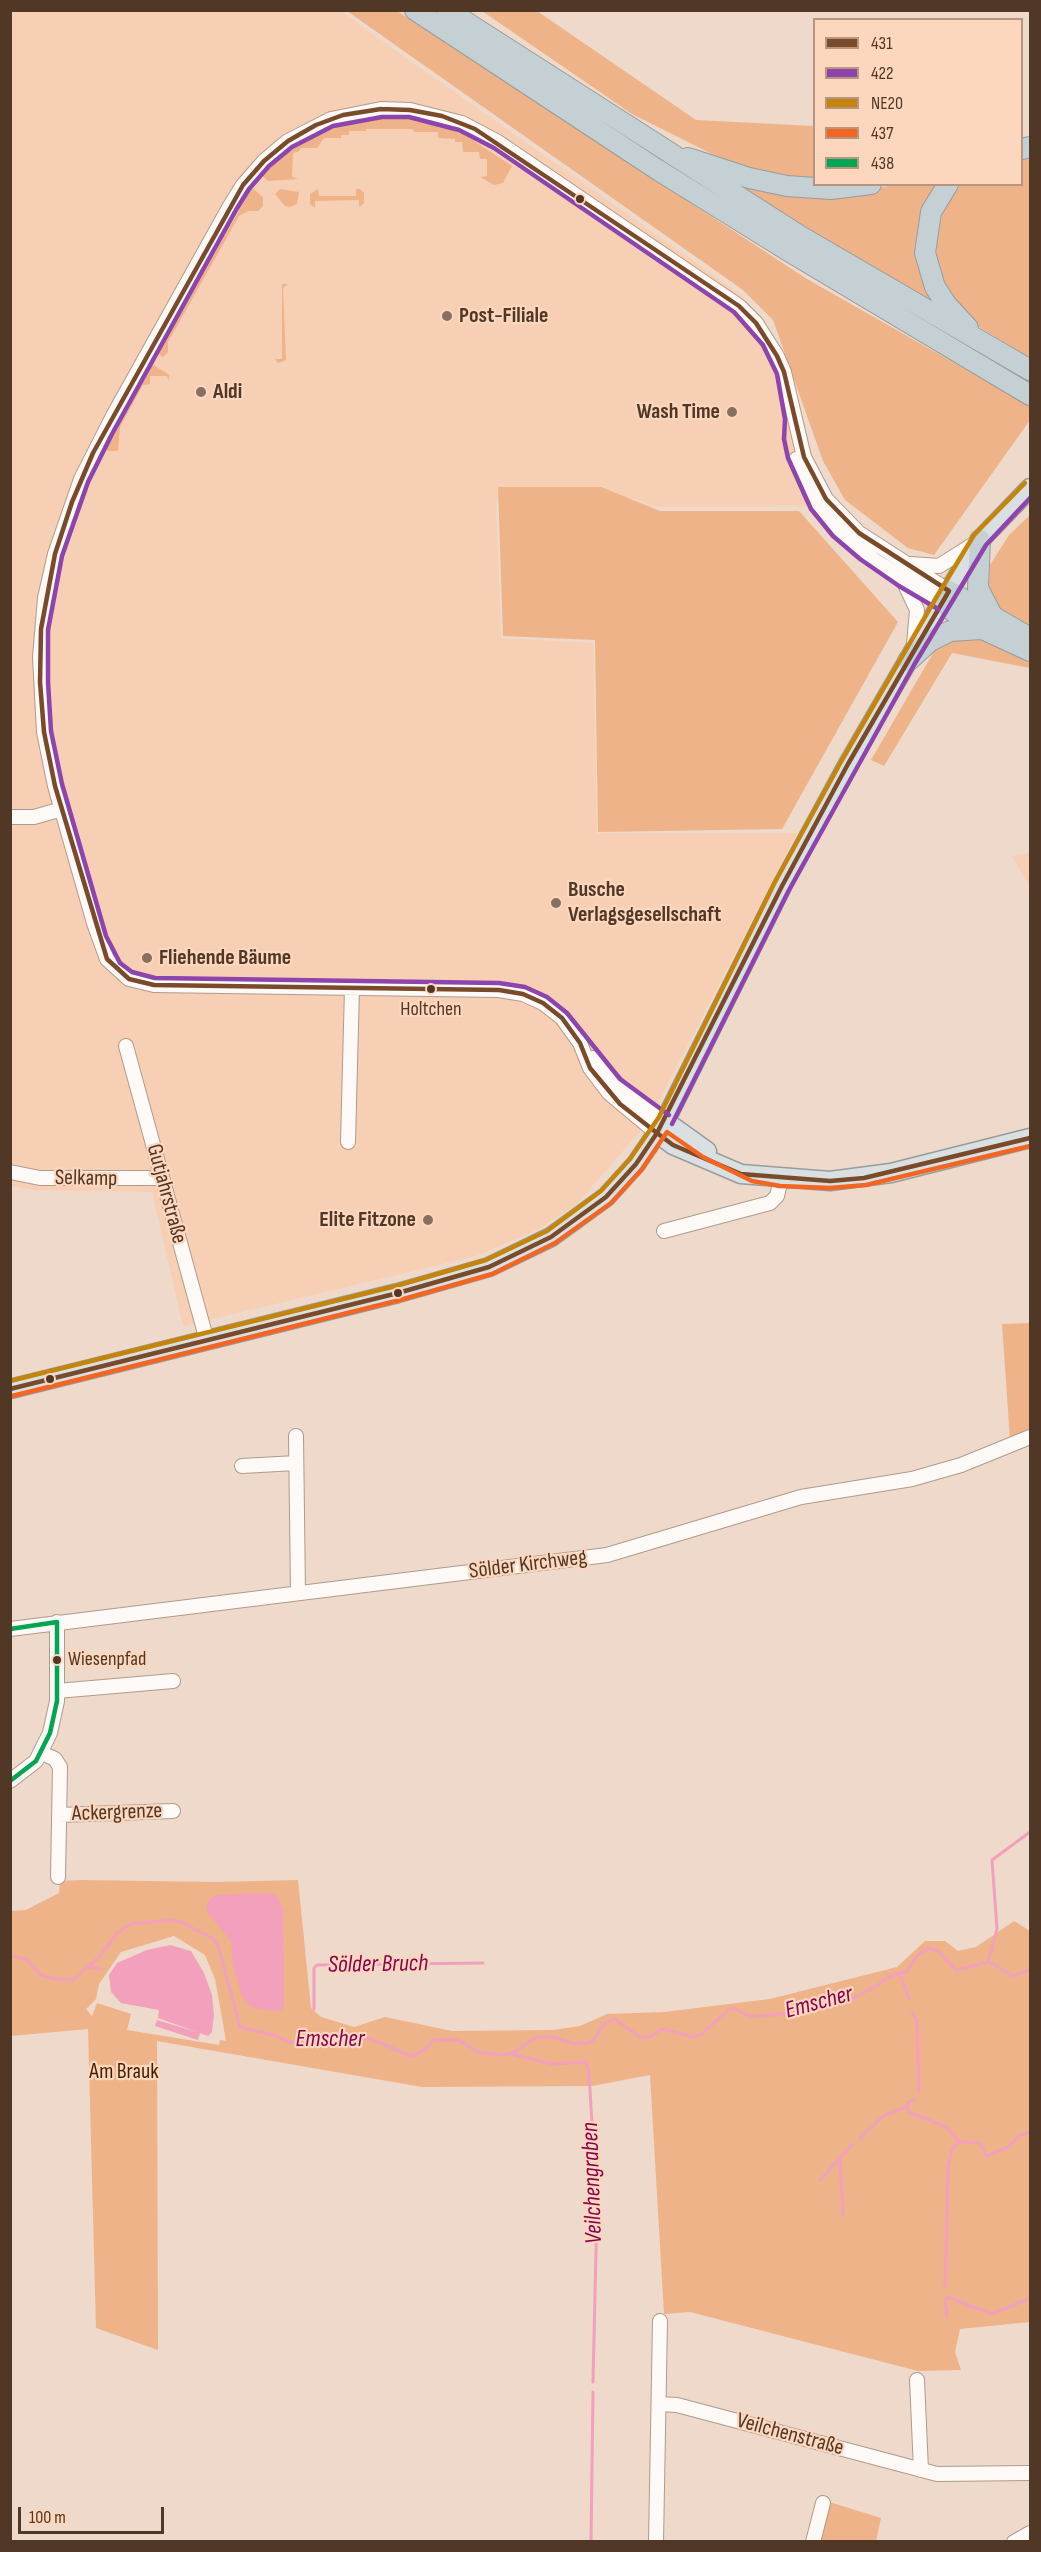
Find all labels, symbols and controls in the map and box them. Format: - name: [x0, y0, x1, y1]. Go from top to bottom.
- legend: [813, 18, 1023, 186]
- text: 431: [871, 33, 892, 54]
- text: 422: [871, 63, 893, 84]
- text: NE20: [871, 93, 903, 114]
- text: 437: [871, 123, 893, 144]
- text: 438: [871, 153, 894, 174]
- unlabelled marker: [574, 193, 586, 205]
- place label: Post-Filiale: [459, 303, 548, 329]
- marker: Post-Filiale: [440, 309, 454, 323]
- place label: Aldi: [213, 379, 242, 405]
- marker: Aldi: [194, 385, 208, 399]
- place label: Wash Time: [637, 399, 720, 425]
- marker: Wash Time: [725, 405, 739, 419]
- place label: Busche Verlagsgesellschaft: [568, 877, 721, 928]
- marker: Busche Verlagsgesellschaft: [549, 896, 563, 910]
- place label: Fliehende Bäume: [159, 945, 291, 971]
- marker: Fliehende Bäume: [140, 951, 154, 965]
- marker: Holtchen: [425, 983, 437, 995]
- place label: Holtchen: [400, 998, 462, 1022]
- street label: Gutjahrstraße: [140, 1141, 192, 1247]
- street label: Selkamp: [55, 1165, 117, 1193]
- place label: Elite Fitzone: [319, 1207, 416, 1233]
- marker: Elite Fitzone: [421, 1213, 435, 1227]
- unlabelled marker: [392, 1287, 404, 1299]
- unlabelled marker: [44, 1373, 56, 1385]
- street label: Sölder Kirchweg: [468, 1545, 588, 1585]
- place label: Wiesenpfad: [68, 1648, 146, 1672]
- marker: Wiesenpfad: [51, 1654, 63, 1666]
- street label: Ackergrenze: [71, 1798, 163, 1828]
- water label: Sölder Bruch: [328, 1950, 428, 1980]
- water label: Emscher: [782, 1980, 856, 2026]
- water label: Emscher: [296, 2026, 364, 2054]
- park label: Am Brauk: [89, 2059, 159, 2085]
- water label: Veilchengraben: [576, 2122, 610, 2244]
- street label: Veilchenstraße: [734, 2408, 846, 2462]
- scale bar: [21, 2495, 166, 2533]
- text: 100 m: [29, 2507, 66, 2528]

